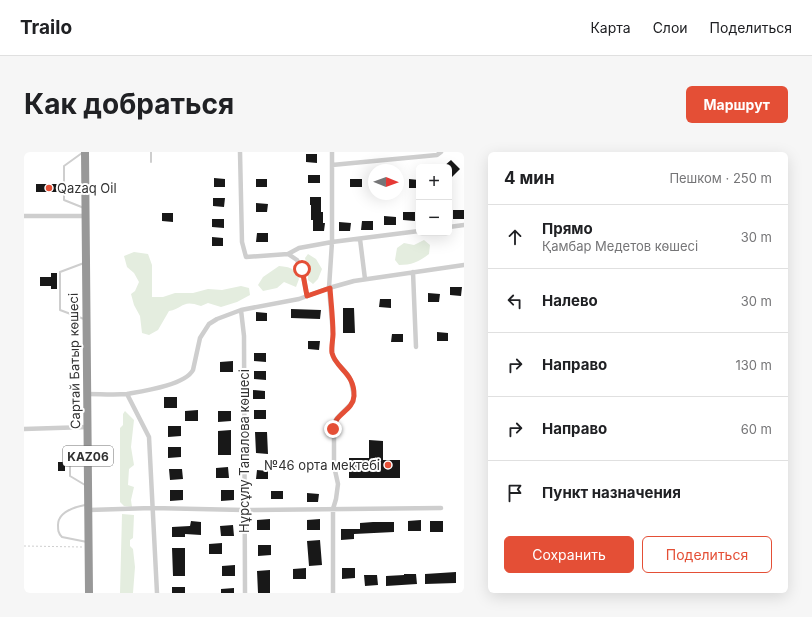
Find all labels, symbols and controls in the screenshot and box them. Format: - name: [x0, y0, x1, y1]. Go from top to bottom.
- text: Trailo: [20, 16, 72, 39]
- text: Карта: [590, 19, 631, 36]
- text: Слои: [653, 19, 688, 36]
- text: Поделиться: [710, 19, 792, 36]
- button: Маршрут: [686, 86, 788, 123]
- text: Как добраться: [24, 87, 234, 121]
- north arrow: [368, 164, 404, 200]
- map controls: [416, 164, 452, 236]
- button: +: [416, 164, 452, 200]
- text: 4 мин: [504, 168, 555, 188]
- text: Пешком · 250 m: [669, 170, 772, 186]
- place label: Qazaq Oil: [57, 180, 117, 196]
- marker: Qazaq Oil: [44, 183, 54, 193]
- button: −: [416, 200, 452, 236]
- text: Прямо: [542, 219, 593, 238]
- icon: ahead: [504, 226, 526, 248]
- text: 30 m: [741, 229, 772, 245]
- text: Қамбар Медетов көшесі: [542, 238, 698, 254]
- route start: [293, 260, 311, 278]
- icon: left: [504, 290, 526, 312]
- text: Налево: [542, 291, 598, 310]
- street label: Сартай Батыр көшесі: [65, 293, 83, 429]
- text: 30 m: [741, 293, 772, 309]
- icon: right: [504, 354, 526, 376]
- text: Направо: [542, 355, 607, 374]
- text: 130 m: [735, 357, 772, 373]
- street label: Нұрсұлу Тапалова көшесі: [236, 369, 252, 533]
- icon: right: [504, 418, 526, 440]
- text: Направо: [542, 419, 607, 438]
- route end: [324, 420, 342, 438]
- text: 60 m: [741, 421, 772, 437]
- road number: KАZ06: [63, 446, 113, 466]
- place label: №46 орта мектебі: [264, 457, 380, 473]
- marker: №46 орта мектебі: [383, 460, 393, 470]
- icon: arrive: [504, 482, 526, 504]
- text: Пункт назначения: [542, 483, 681, 502]
- button: Сохранить: [504, 536, 634, 573]
- button: Поделиться: [642, 536, 772, 573]

